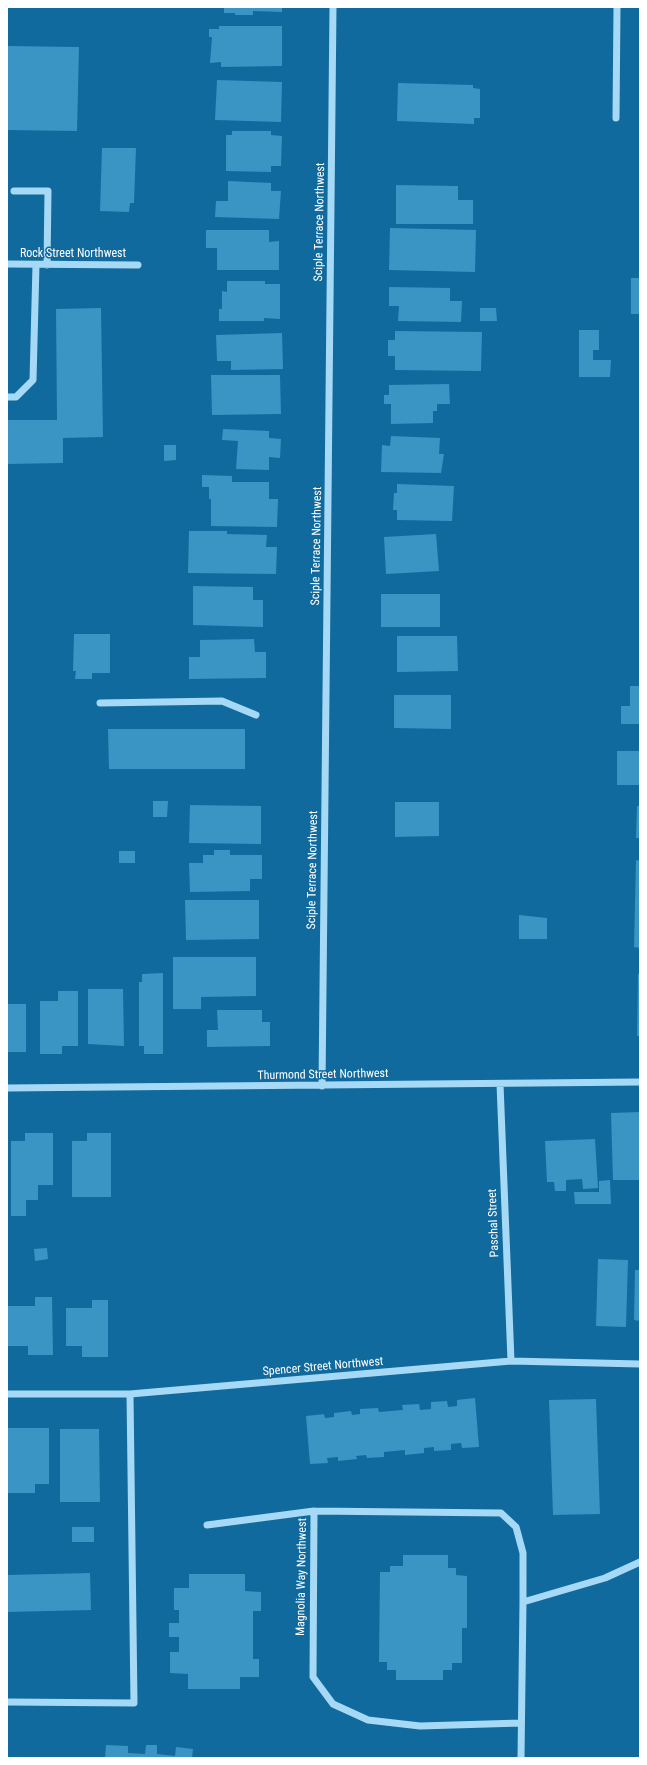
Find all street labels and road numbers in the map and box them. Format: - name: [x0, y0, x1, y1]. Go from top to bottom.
- street label: Sciple Terrace Northwest: [312, 162, 328, 282]
- street label: Rock Street Northwest: [20, 247, 126, 261]
- street label: Sciple Terrace Northwest: [309, 486, 325, 606]
- street label: Sciple Terrace Northwest: [305, 810, 321, 930]
- street label: Thurmond Street Northwest: [257, 1067, 389, 1083]
- street label: Paschal Street: [486, 1189, 502, 1257]
- street label: Spencer Street Northwest: [262, 1355, 384, 1379]
- street label: Magnolia Way Northwest: [294, 1518, 310, 1636]

